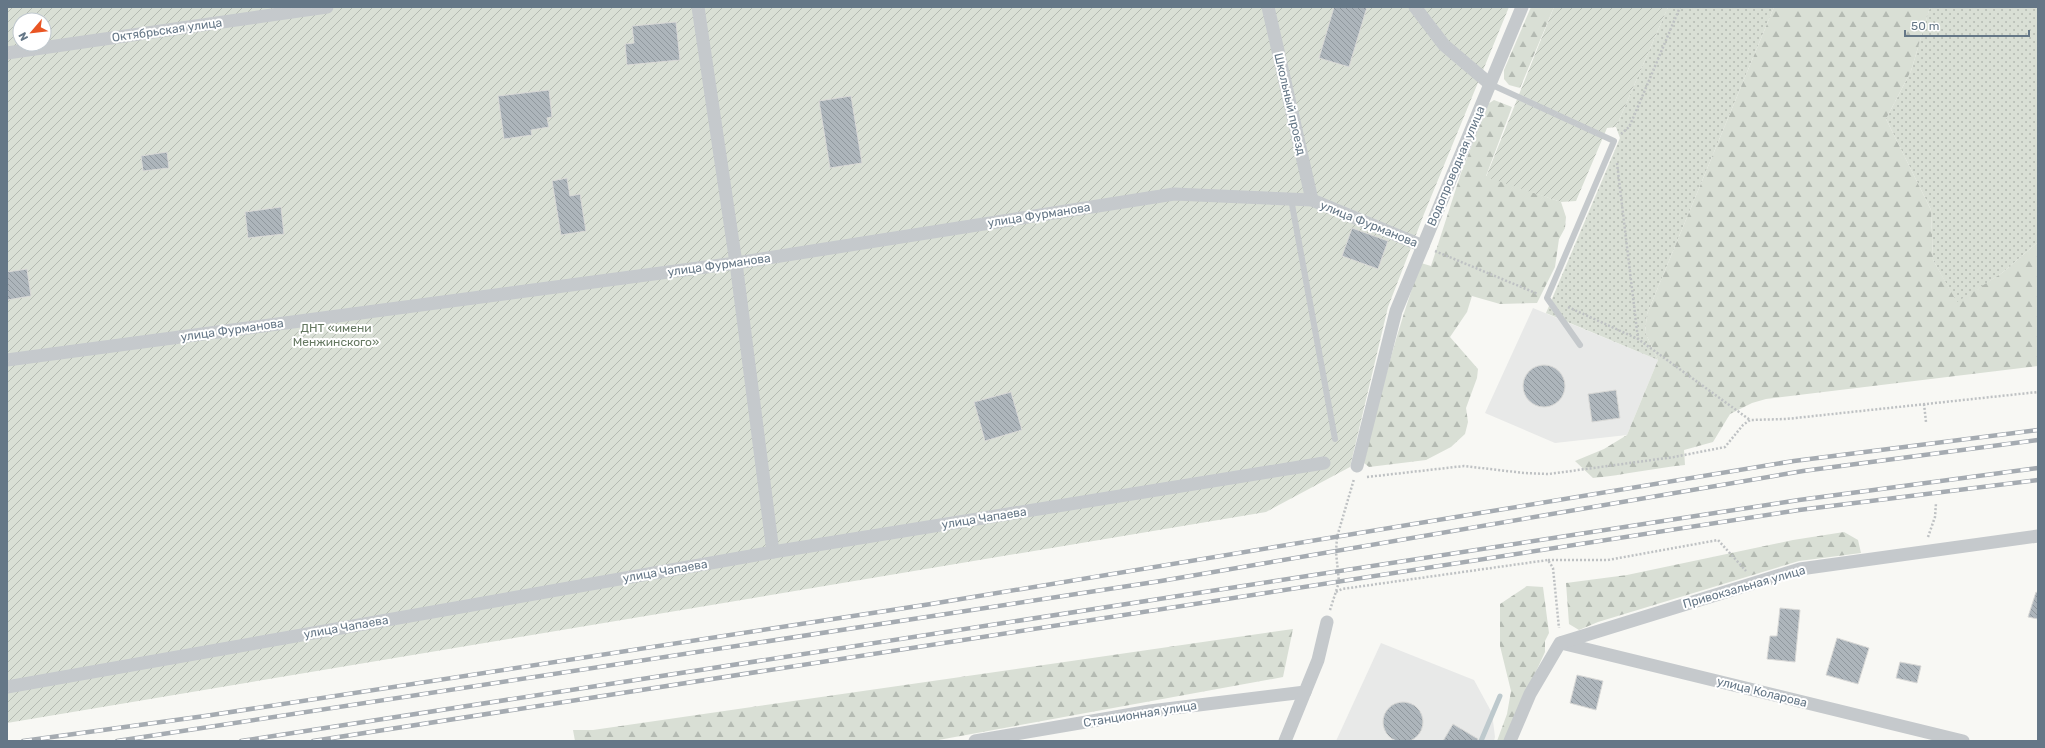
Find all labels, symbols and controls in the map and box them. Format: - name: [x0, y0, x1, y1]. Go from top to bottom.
- north arrow: [12, 12, 52, 52]
- scale bar: [1905, 12, 2029, 38]
- street label: Октябрьская улица: [111, 15, 223, 45]
- text: 50 m: [1911, 19, 1939, 33]
- text: N: [16, 30, 31, 43]
- street label: Школьный проезд: [1271, 51, 1309, 157]
- street label: Водопроводная улица: [1424, 104, 1488, 228]
- street label: улица Фурманова: [1318, 198, 1420, 250]
- street label: улица Фурманова: [987, 200, 1091, 230]
- street label: улица Фурманова: [667, 251, 771, 279]
- street label: улица Фурманова: [180, 316, 284, 344]
- park label: ДНТ «имени Менжинского»: [293, 321, 379, 349]
- street label: улица Чапаева: [941, 504, 1027, 532]
- street label: улица Чапаева: [622, 557, 708, 585]
- street label: Привокзальная улица: [1681, 563, 1807, 611]
- street label: улица Чапаева: [303, 613, 389, 641]
- street label: улица Коларова: [1715, 674, 1809, 710]
- street label: Станционная улица: [1082, 698, 1198, 730]

